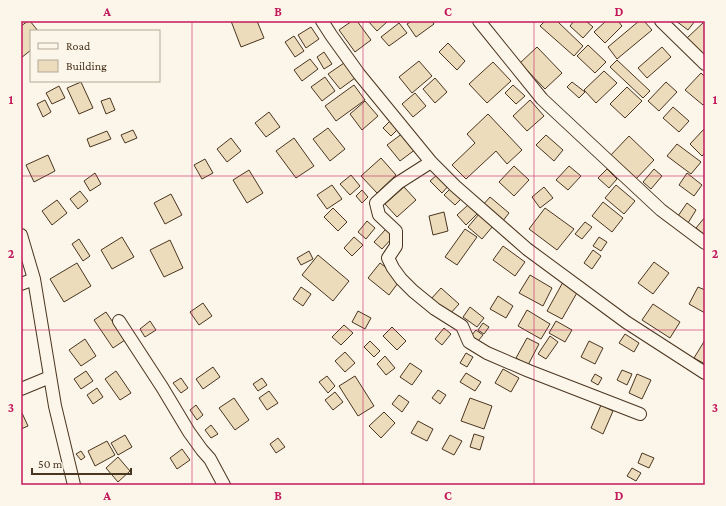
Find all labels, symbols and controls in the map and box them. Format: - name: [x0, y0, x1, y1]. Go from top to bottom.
- text: A: [102, 4, 111, 19]
- text: B: [274, 4, 282, 19]
- text: C: [444, 4, 452, 19]
- text: D: [615, 4, 624, 19]
- legend: [30, 30, 160, 82]
- text: Road: [66, 39, 91, 53]
- text: Building: [66, 59, 107, 73]
- text: 1: [9, 92, 14, 107]
- text: 1: [713, 92, 718, 107]
- text: 2: [8, 246, 15, 261]
- text: 2: [712, 246, 719, 261]
- text: 3: [8, 400, 14, 415]
- text: 3: [712, 400, 718, 415]
- scale bar: [32, 450, 131, 476]
- text: 50 m: [38, 457, 63, 471]
- text: A: [102, 488, 111, 503]
- text: B: [274, 488, 282, 503]
- text: C: [444, 488, 452, 503]
- text: D: [615, 488, 624, 503]

